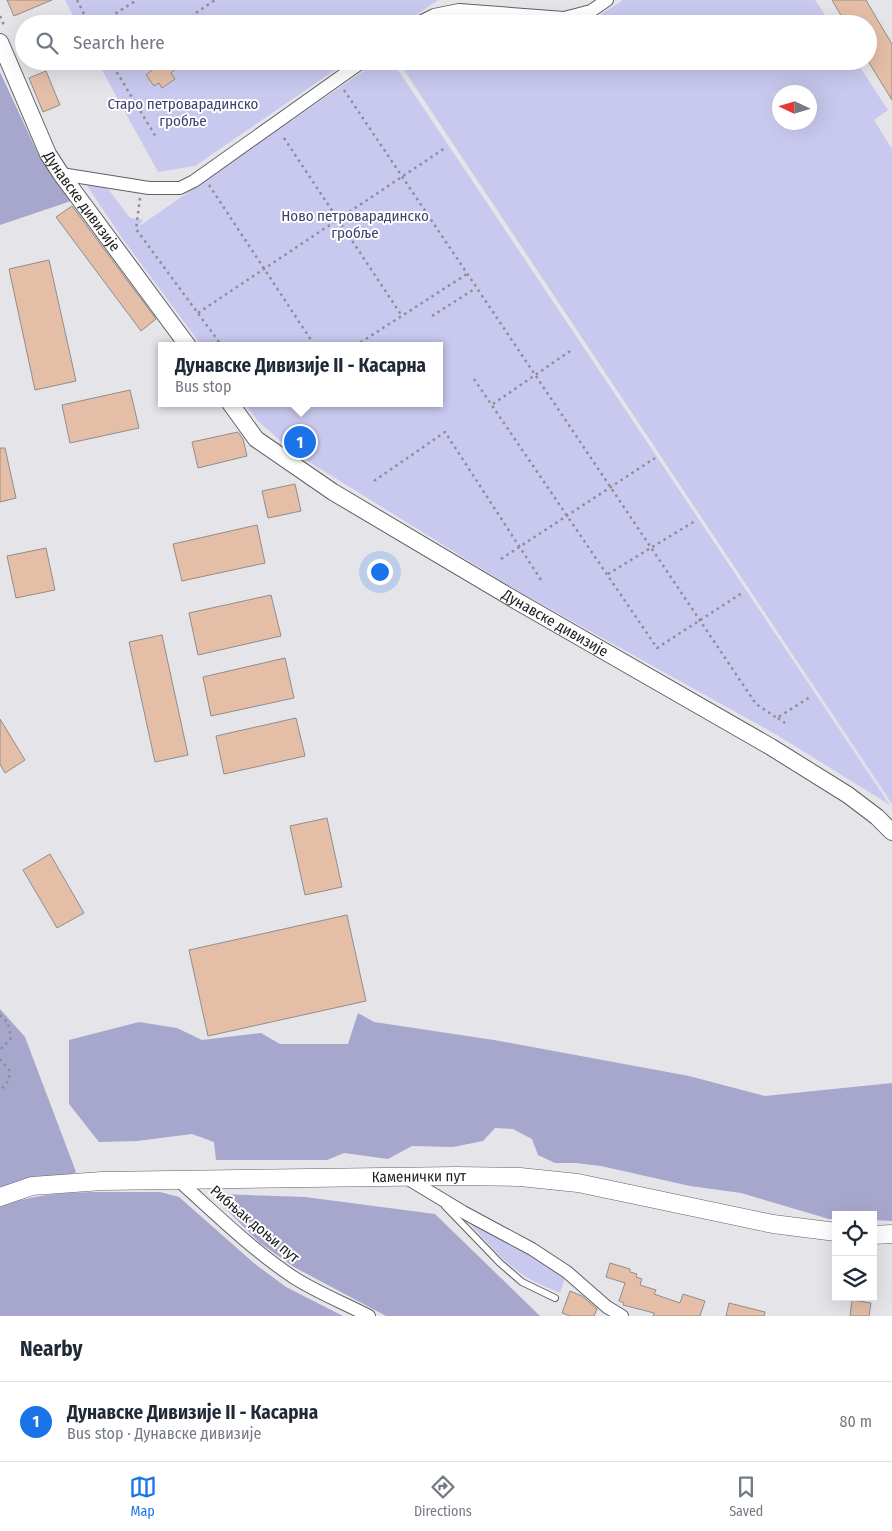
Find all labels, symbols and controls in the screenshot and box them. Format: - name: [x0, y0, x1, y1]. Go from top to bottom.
- search box: [15, 15, 877, 70]
- icon: search: [33, 29, 61, 57]
- text: Search here: [73, 31, 165, 54]
- north arrow: [772, 85, 817, 130]
- park label: Старо петроварадинско гробље: [108, 95, 259, 130]
- street label: Дунавске дивизије: [39, 147, 124, 255]
- park label: Ново петроварадинско гробље: [281, 207, 429, 242]
- popup: [158, 342, 443, 407]
- text: Дунавске Дивизије II - Касарна: [175, 354, 426, 377]
- text: Bus stop: [175, 377, 231, 396]
- pin: 1: [284, 423, 316, 461]
- your location: [367, 559, 393, 585]
- street label: Дунавске дивизије: [498, 585, 612, 661]
- street label: Каменички пут: [371, 1167, 467, 1186]
- street label: Рибњак доњи пут: [207, 1181, 304, 1267]
- map controls: [832, 1211, 877, 1301]
- button: locate: [832, 1211, 877, 1256]
- button: layers: [832, 1256, 877, 1301]
- text: Nearby: [20, 1336, 82, 1362]
- text: Дунавске Дивизије II - Касарна: [67, 1401, 318, 1424]
- text: 1: [33, 1412, 39, 1431]
- text: 80 m: [840, 1412, 872, 1431]
- text: Bus stop · Дунавске дивизије: [67, 1424, 262, 1443]
- tab: Map: [129, 1473, 157, 1520]
- tab: Directions: [414, 1473, 472, 1520]
- tab: Saved: [729, 1473, 763, 1520]

